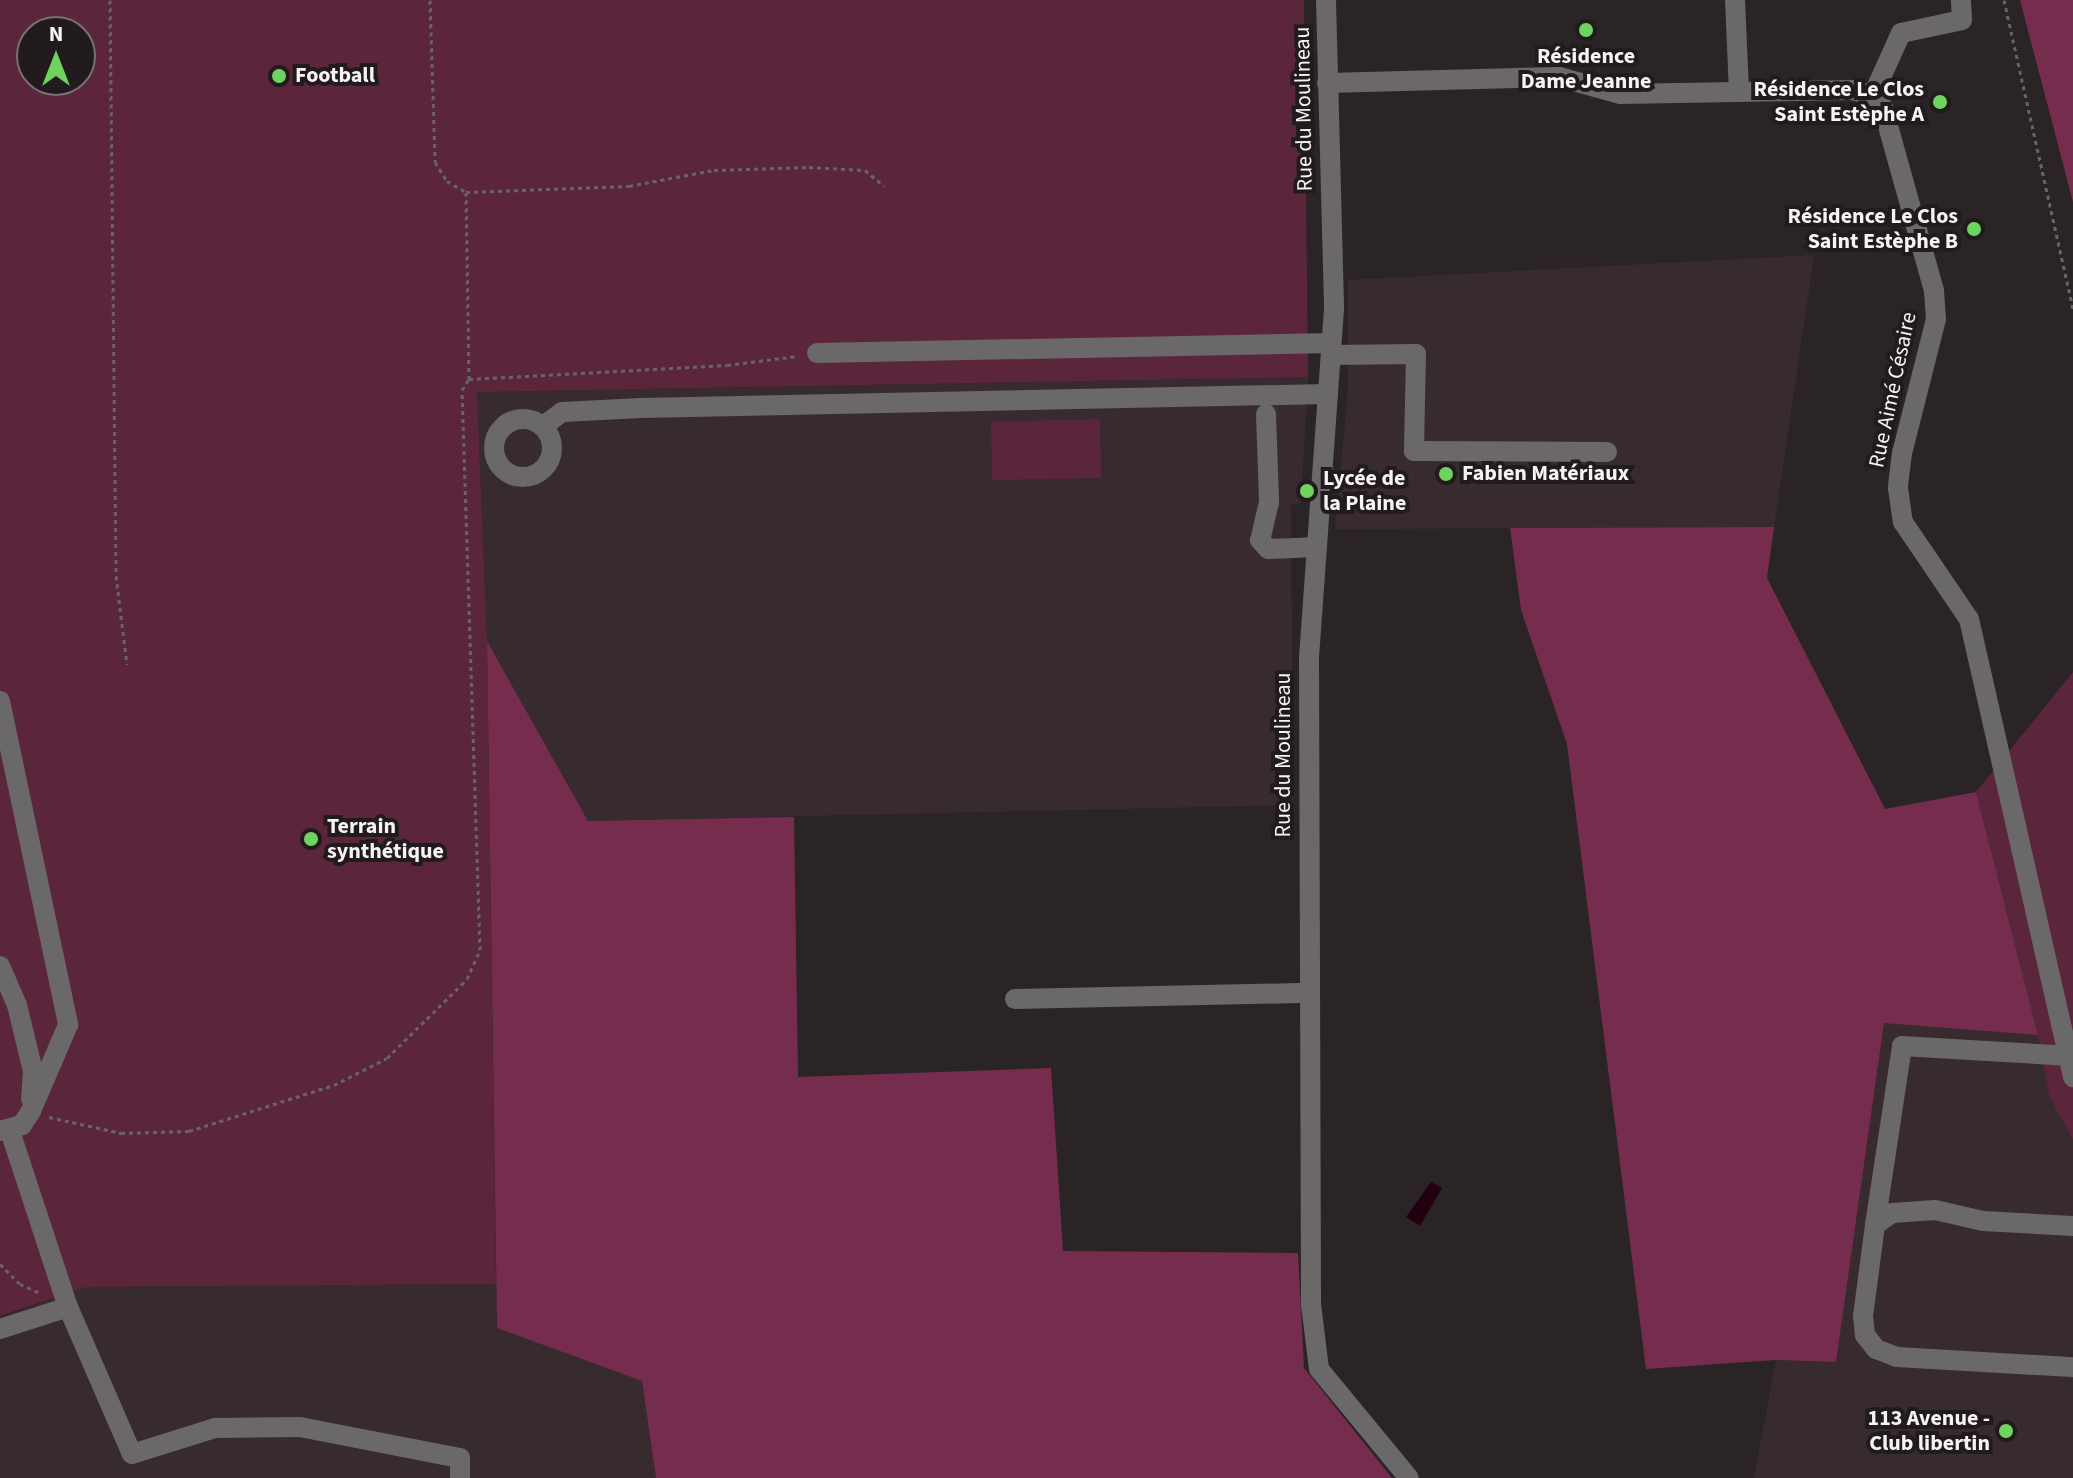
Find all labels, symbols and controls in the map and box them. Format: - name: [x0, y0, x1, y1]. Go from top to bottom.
- north arrow: [16, 16, 96, 96]
- text: N: [49, 18, 63, 50]
- marker: Résidence Dame Jeanne: [1577, 21, 1595, 39]
- street label: Rue du Moulineau: [1289, 26, 1319, 192]
- place label: Résidence Dame Jeanne: [1521, 43, 1651, 94]
- place label: Football: [295, 63, 375, 89]
- marker: Football: [270, 67, 288, 85]
- place label: Résidence Le Clos Saint Estèphe A: [1754, 76, 1924, 128]
- marker: Résidence Le Clos Saint Estèphe A: [1931, 93, 1949, 111]
- place label: Résidence Le Clos Saint Estèphe B: [1788, 203, 1958, 254]
- marker: Résidence Le Clos Saint Estèphe B: [1965, 220, 1983, 238]
- street label: Rue Aimé Césaire: [1864, 310, 1922, 470]
- place label: Fabien Matériaux: [1462, 461, 1629, 487]
- place label: Lycée de la Plaine: [1323, 465, 1406, 516]
- marker: Fabien Matériaux: [1437, 465, 1455, 483]
- marker: Lycée de la Plaine: [1298, 482, 1316, 500]
- street label: Rue du Moulineau: [1271, 673, 1297, 837]
- place label: Terrain synthétique: [327, 813, 444, 864]
- marker: Terrain synthétique: [302, 830, 320, 848]
- place label: 113 Avenue - Club libertin: [1868, 1405, 1990, 1456]
- marker: 113 Avenue - Club libertin: [1997, 1422, 2015, 1440]

